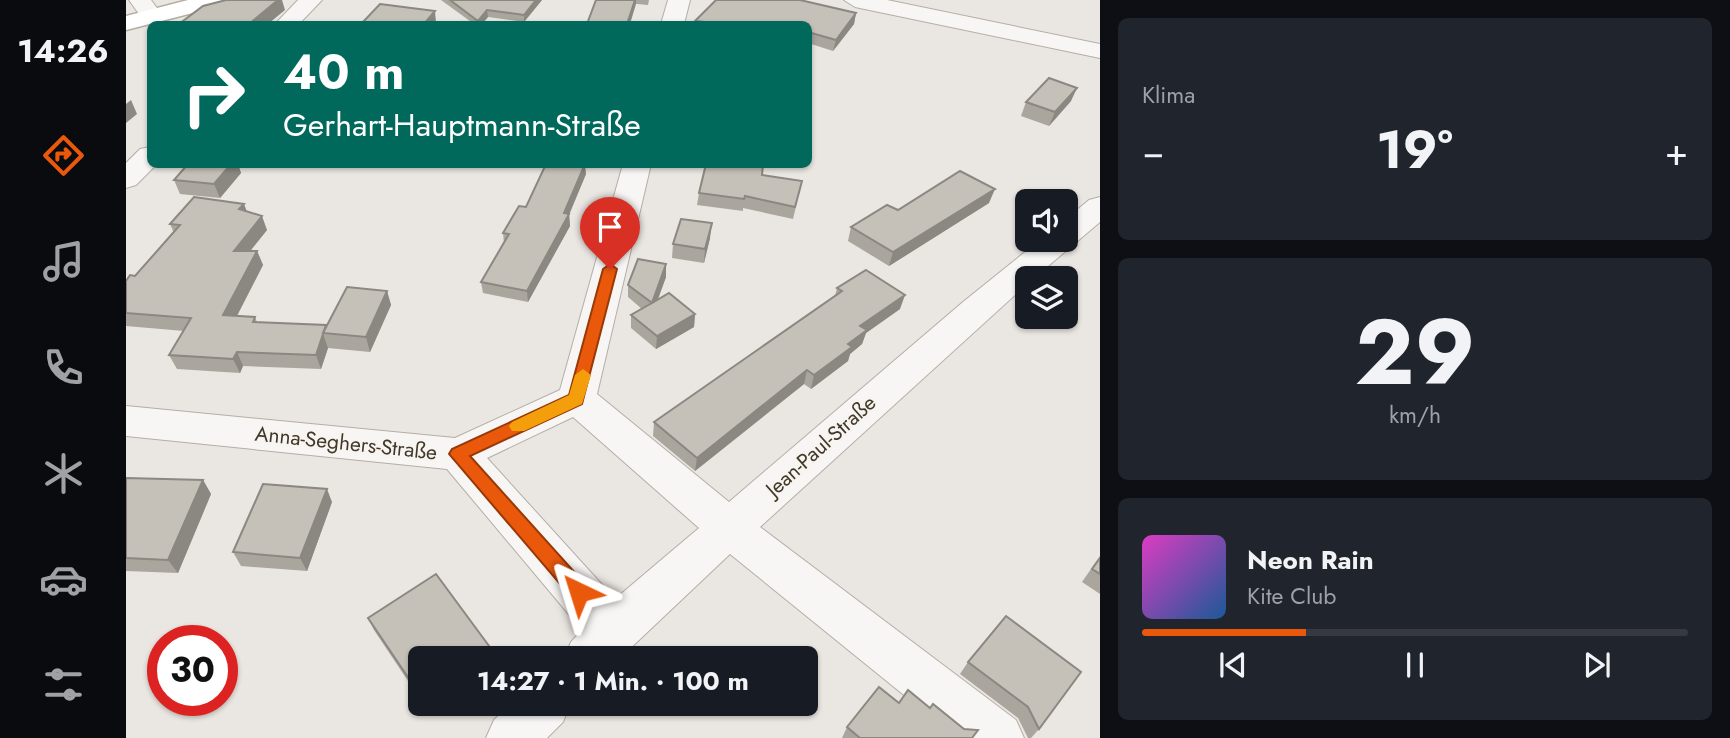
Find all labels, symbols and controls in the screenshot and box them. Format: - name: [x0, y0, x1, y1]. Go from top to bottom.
- text: 14:26: [17, 28, 109, 74]
- text: 40 m: [283, 37, 405, 107]
- icon: right: [168, 49, 259, 140]
- text: Klima: [1142, 78, 1195, 112]
- text: Gerhart-Hauptmann-Straße: [283, 102, 641, 148]
- text: 19°: [1376, 112, 1453, 188]
- text: −: [1142, 124, 1164, 179]
- text: +: [1665, 124, 1688, 179]
- icon: directions: [39, 131, 88, 180]
- map controls: [1015, 189, 1078, 329]
- button: sound: [1015, 189, 1078, 252]
- pin: [580, 197, 640, 269]
- icon: arrive: [591, 208, 629, 246]
- icon: music: [39, 237, 88, 286]
- button: layers: [1015, 266, 1078, 329]
- text: 29: [1355, 287, 1475, 418]
- icon: phone: [39, 343, 88, 392]
- street label: Jean-Paul-Straße: [757, 388, 883, 506]
- text: km/h: [1389, 398, 1441, 432]
- street label: Anna-Seghers-Straße: [253, 419, 439, 468]
- icon: climate: [39, 449, 88, 498]
- text: Neon Rain: [1247, 541, 1374, 579]
- icon: car: [39, 555, 88, 604]
- position arrow: [542, 555, 616, 629]
- text: Kite Club: [1247, 579, 1336, 613]
- speed limit sign: 30: [147, 625, 238, 716]
- icon: previous: [1214, 646, 1252, 684]
- icon: pause: [1396, 646, 1434, 684]
- icon: next: [1578, 646, 1616, 684]
- icon: filters: [39, 660, 88, 709]
- text: 14:27 · 1 Min. · 100 m: [477, 662, 749, 700]

